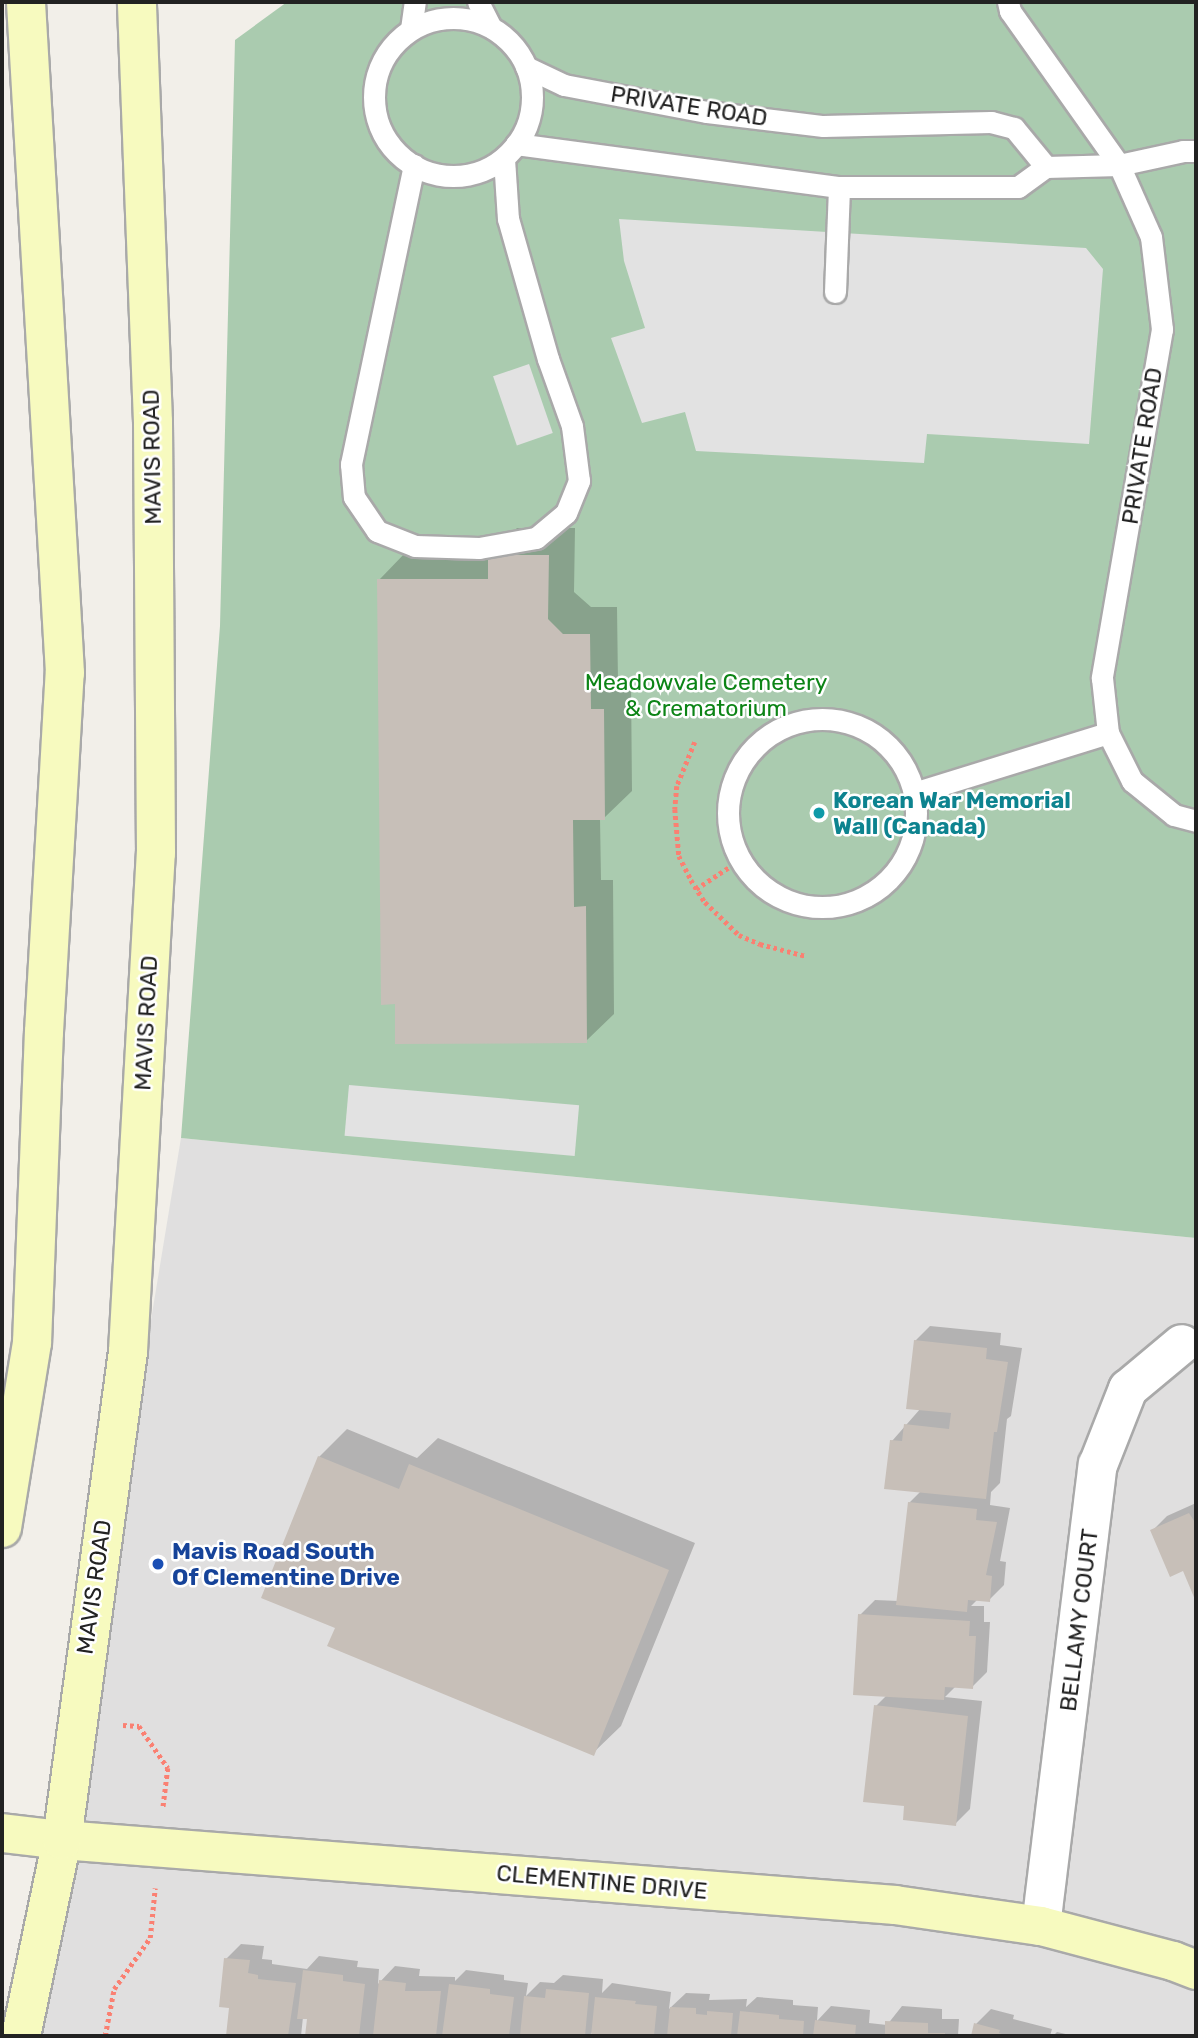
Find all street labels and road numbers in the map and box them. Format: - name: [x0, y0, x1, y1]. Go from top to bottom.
- street label: PRIVATE ROAD: [609, 80, 769, 132]
- street label: PRIVATE ROAD: [1116, 366, 1168, 526]
- street label: MAVIS ROAD: [137, 389, 167, 525]
- street label: MAVIS ROAD: [129, 955, 163, 1091]
- street label: MAVIS ROAD: [71, 1518, 117, 1656]
- street label: BELLAMY COURT: [1054, 1527, 1104, 1713]
- street label: CLEMENTINE DRIVE: [495, 1859, 709, 1905]

